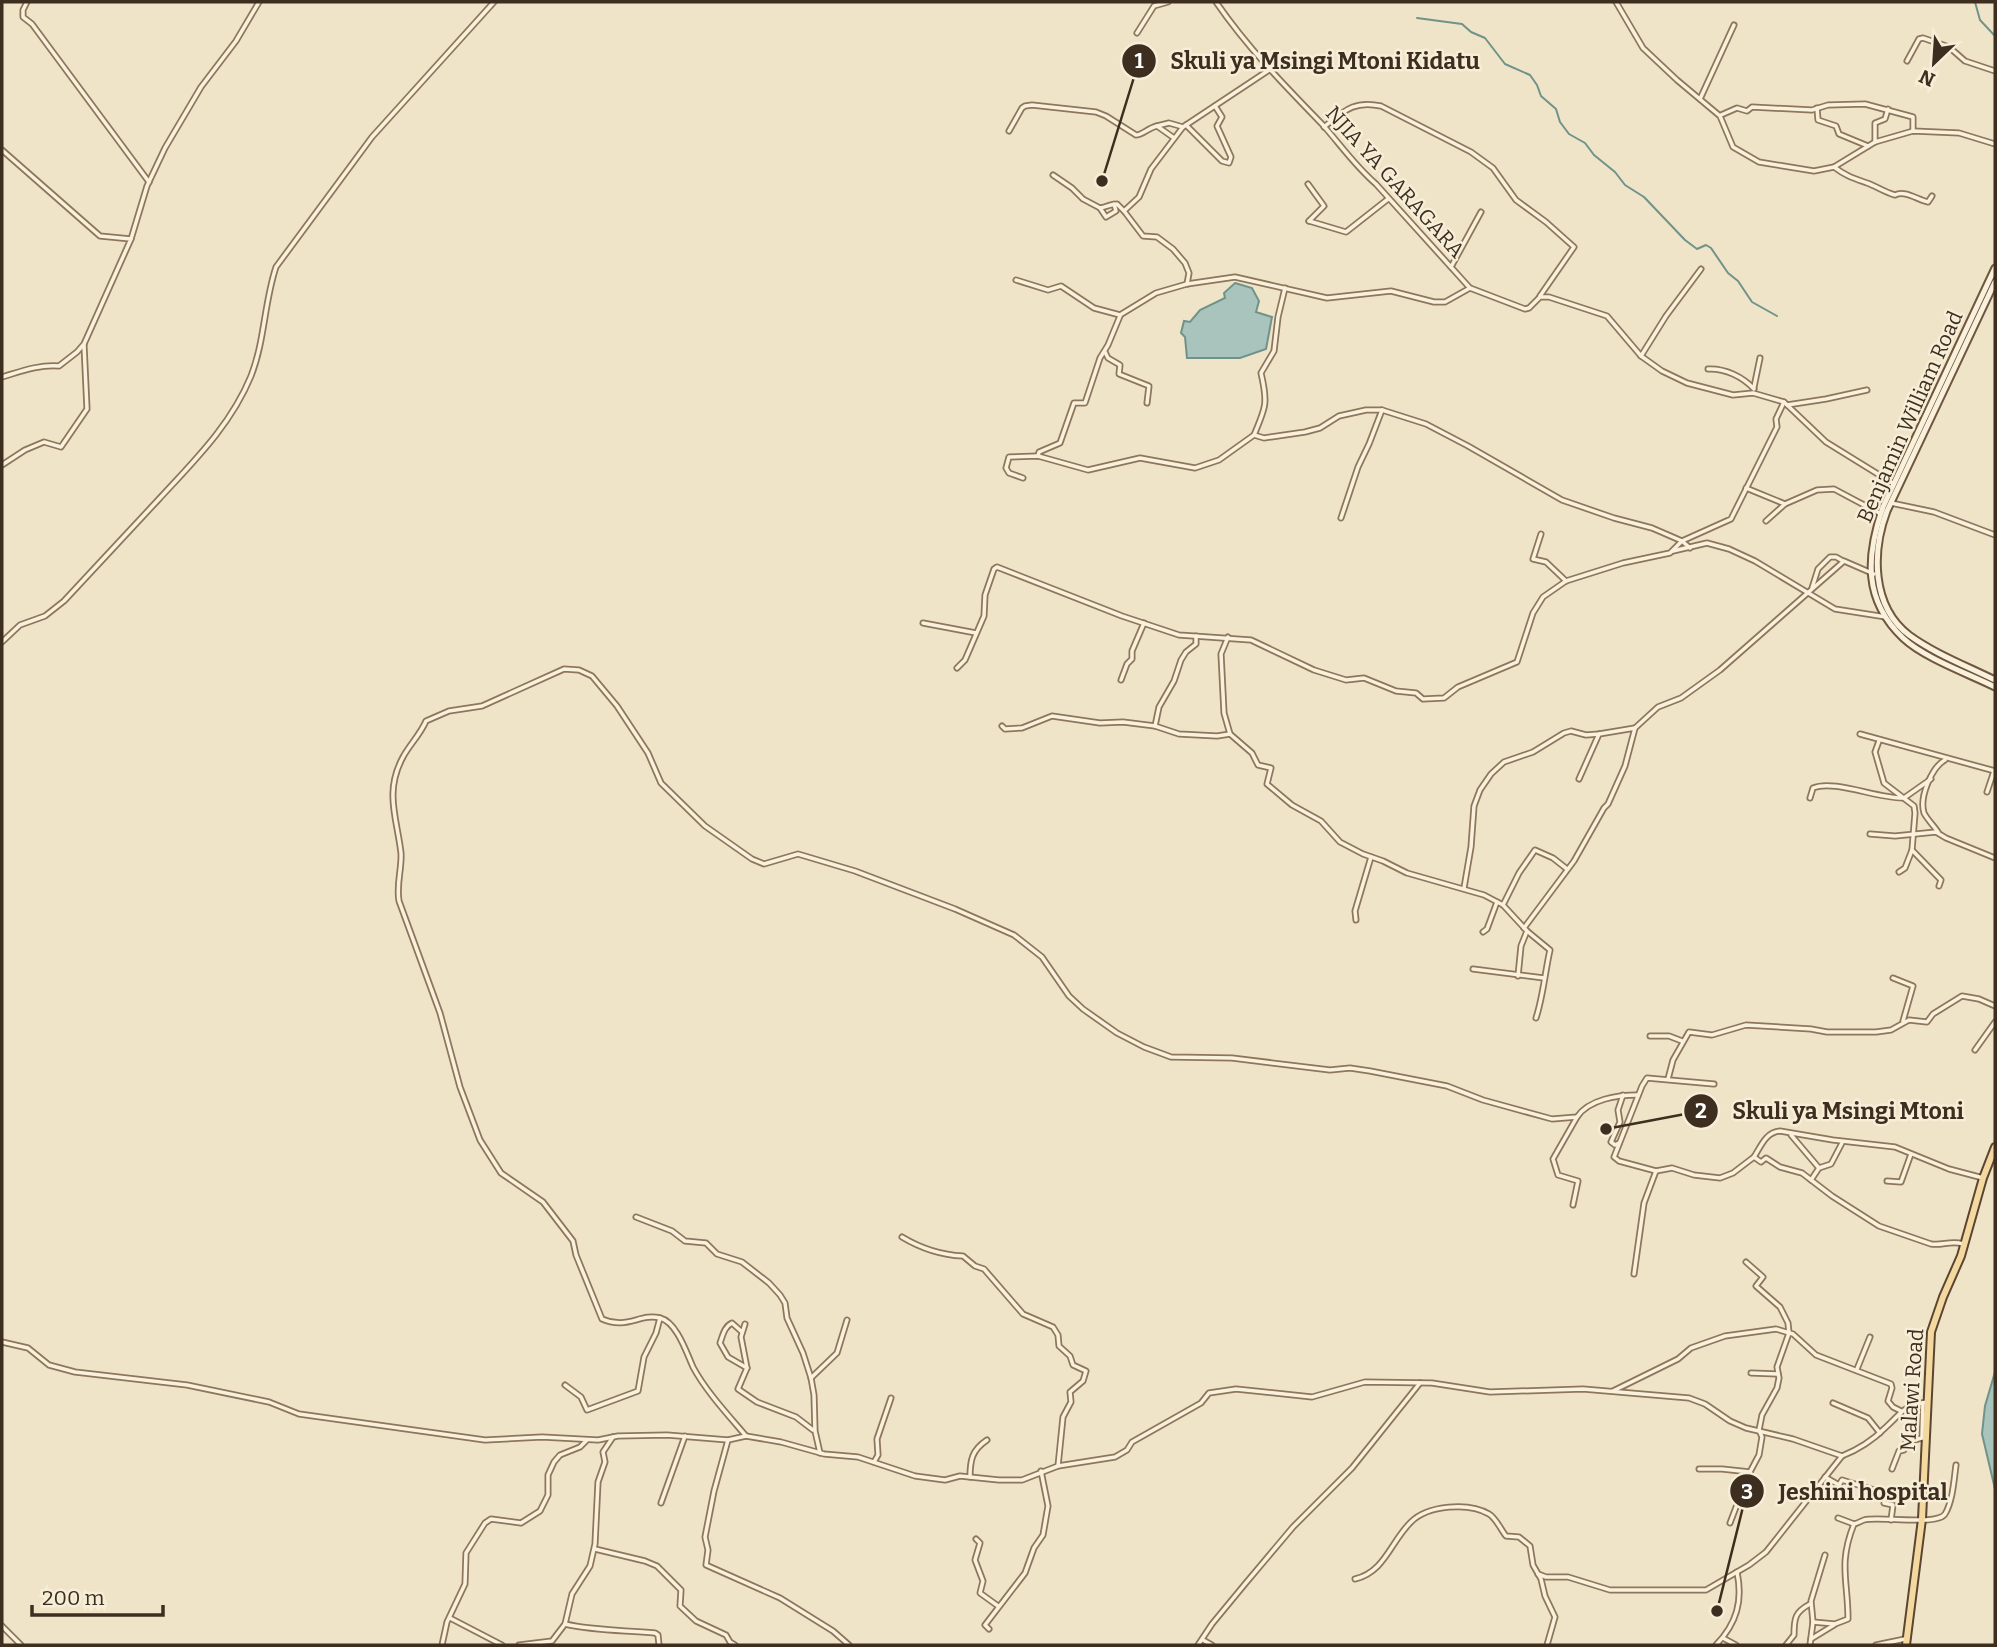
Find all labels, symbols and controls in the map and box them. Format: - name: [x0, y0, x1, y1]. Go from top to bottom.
- north arrow: [1899, 28, 1969, 98]
- callout: Skuli ya Msingi Mtoni Kidatu: [1121, 39, 1494, 83]
- text: Skuli ya Msingi Mtoni Kidatu: [1170, 47, 1480, 75]
- text: 1: [1134, 48, 1144, 74]
- text: N: [1915, 64, 1939, 91]
- street label: NJIA YA GARAGARA: [1320, 101, 1470, 263]
- street label: Benjamin William Road: [1852, 307, 1968, 527]
- callout: Skuli ya Msingi Mtoni: [1683, 1089, 1978, 1133]
- text: Skuli ya Msingi Mtoni: [1732, 1097, 1964, 1125]
- text: 2: [1695, 1098, 1707, 1124]
- street label: Malawi Road: [1895, 1328, 1929, 1452]
- callout: Jeshini hospital: [1729, 1469, 1961, 1513]
- text: Jeshini hospital: [1776, 1478, 1948, 1506]
- text: 3: [1741, 1479, 1753, 1505]
- scale bar: [32, 1574, 163, 1618]
- text: 200 m: [42, 1585, 105, 1611]

